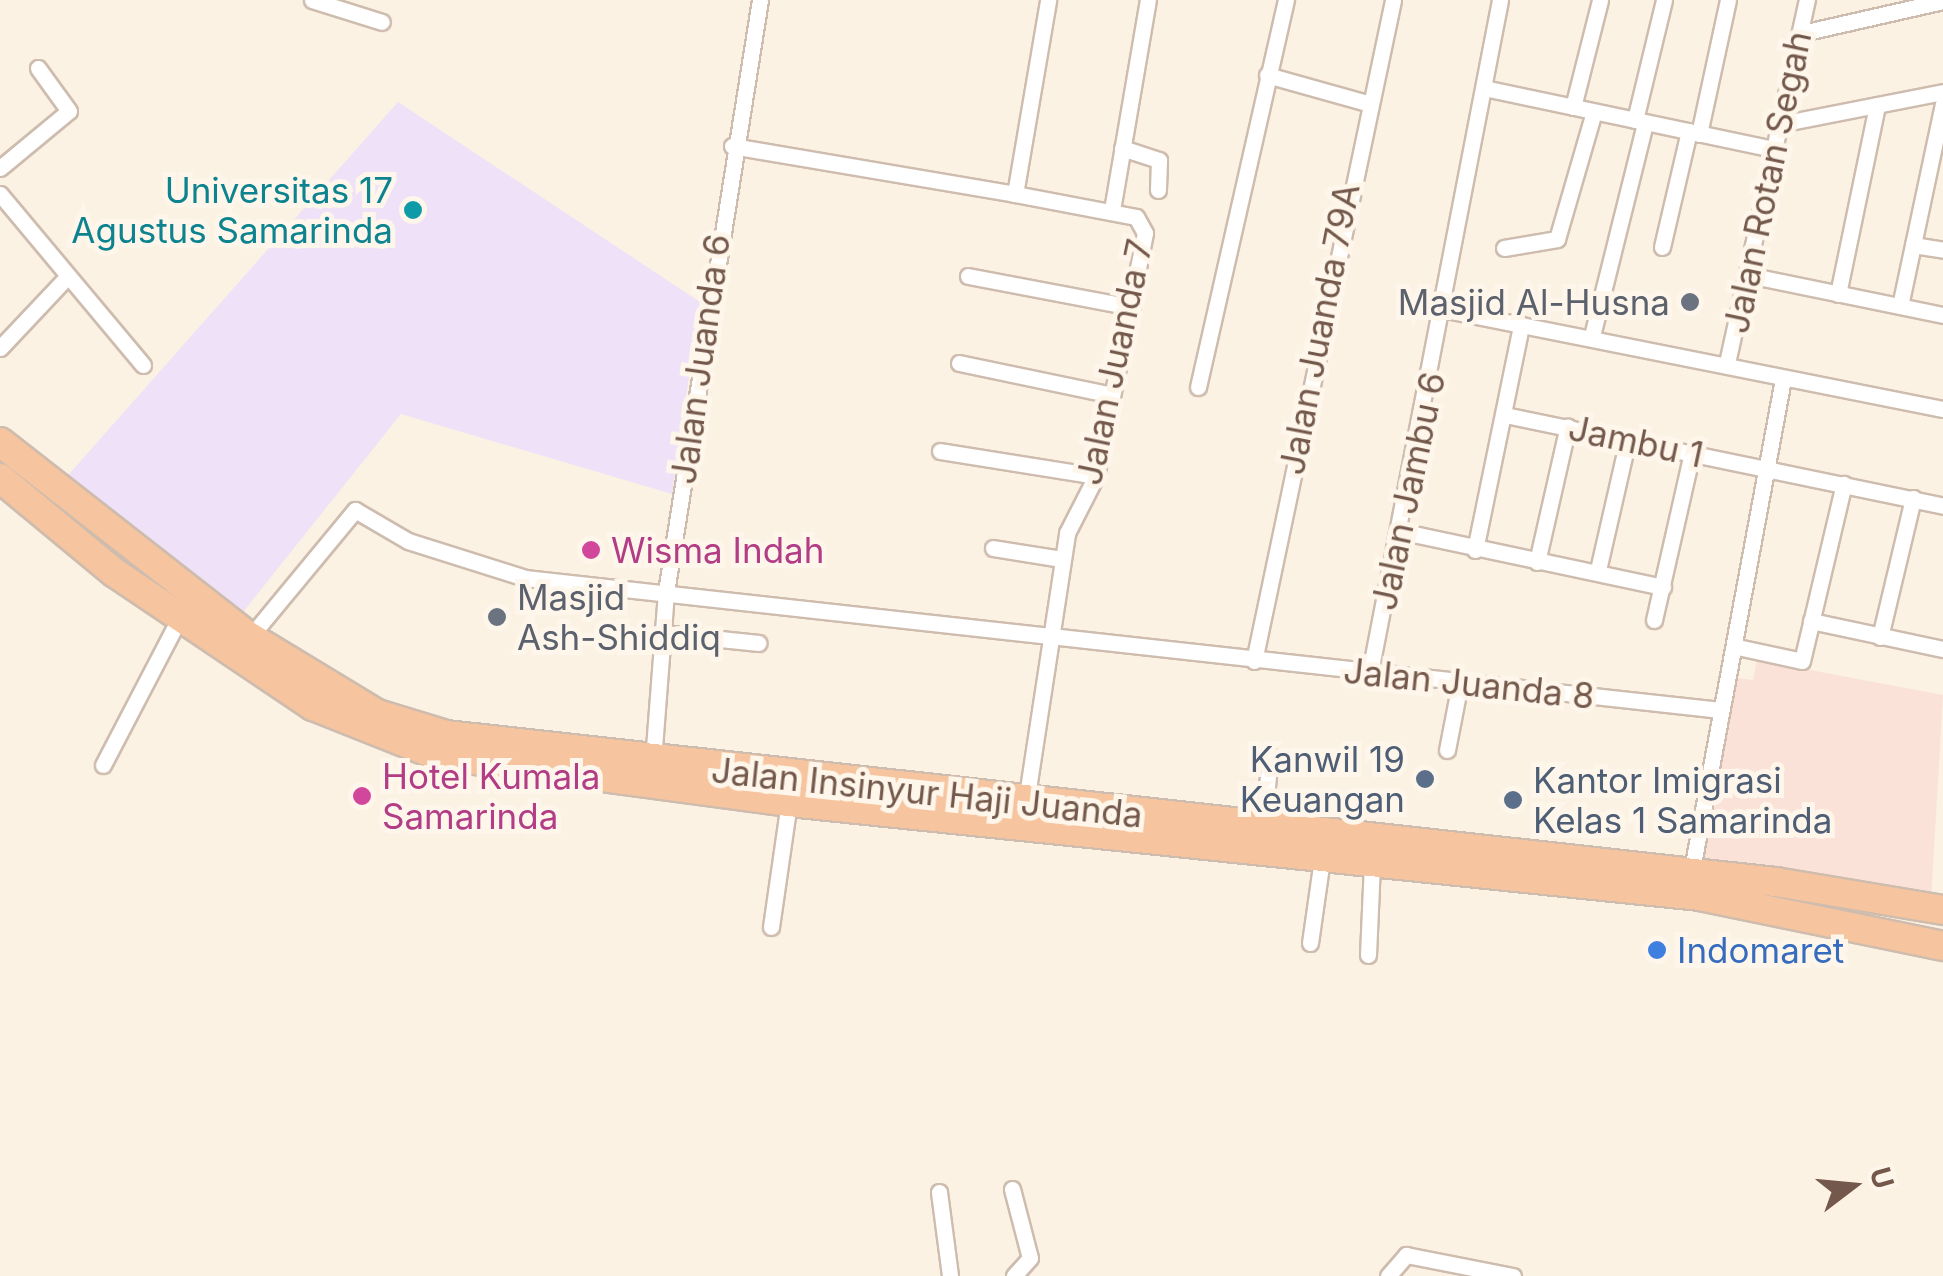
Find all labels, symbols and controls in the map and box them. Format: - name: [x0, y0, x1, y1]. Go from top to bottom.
- street label: Jalan Rotan Segah: [1714, 27, 1820, 337]
- place label: Universitas 17 Agustus Samarinda: [71, 169, 393, 251]
- street label: Jalan Juanda 79A: [1270, 180, 1368, 478]
- marker: Universitas 17 Agustus Samarinda: [402, 199, 424, 221]
- street label: Jalan Juanda 6: [662, 231, 738, 487]
- street label: Jalan Juanda 7: [1067, 235, 1161, 489]
- place label: Masjid Al-Husna: [1398, 281, 1670, 323]
- marker: Masjid Al-Husna: [1679, 291, 1701, 313]
- street label: Jalan Jambu 6: [1362, 368, 1454, 614]
- street label: Jambu 1: [1565, 406, 1707, 476]
- place label: Wisma Indah: [611, 529, 824, 571]
- marker: Wisma Indah: [580, 539, 602, 561]
- place label: Masjid Ash-Shiddiq: [517, 576, 721, 658]
- marker: Masjid Ash-Shiddiq: [486, 606, 508, 628]
- street label: Jalan Juanda 8: [1342, 649, 1596, 717]
- place label: Kanwil 19 Keuangan: [1240, 738, 1405, 820]
- street label: Jalan Insinyur Haji Juanda: [709, 748, 1145, 836]
- place label: Hotel Kumala Samarinda: [382, 755, 600, 837]
- place label: Kantor Imigrasi Kelas 1 Samarinda: [1533, 759, 1832, 841]
- marker: Kanwil 19 Keuangan: [1414, 768, 1436, 790]
- marker: Hotel Kumala Samarinda: [351, 785, 373, 807]
- marker: Kantor Imigrasi Kelas 1 Samarinda: [1502, 789, 1524, 811]
- place label: Indomaret: [1677, 929, 1844, 971]
- marker: Indomaret: [1646, 939, 1668, 961]
- north arrow: [1803, 1136, 1903, 1236]
- text: U: [1863, 1163, 1901, 1192]

